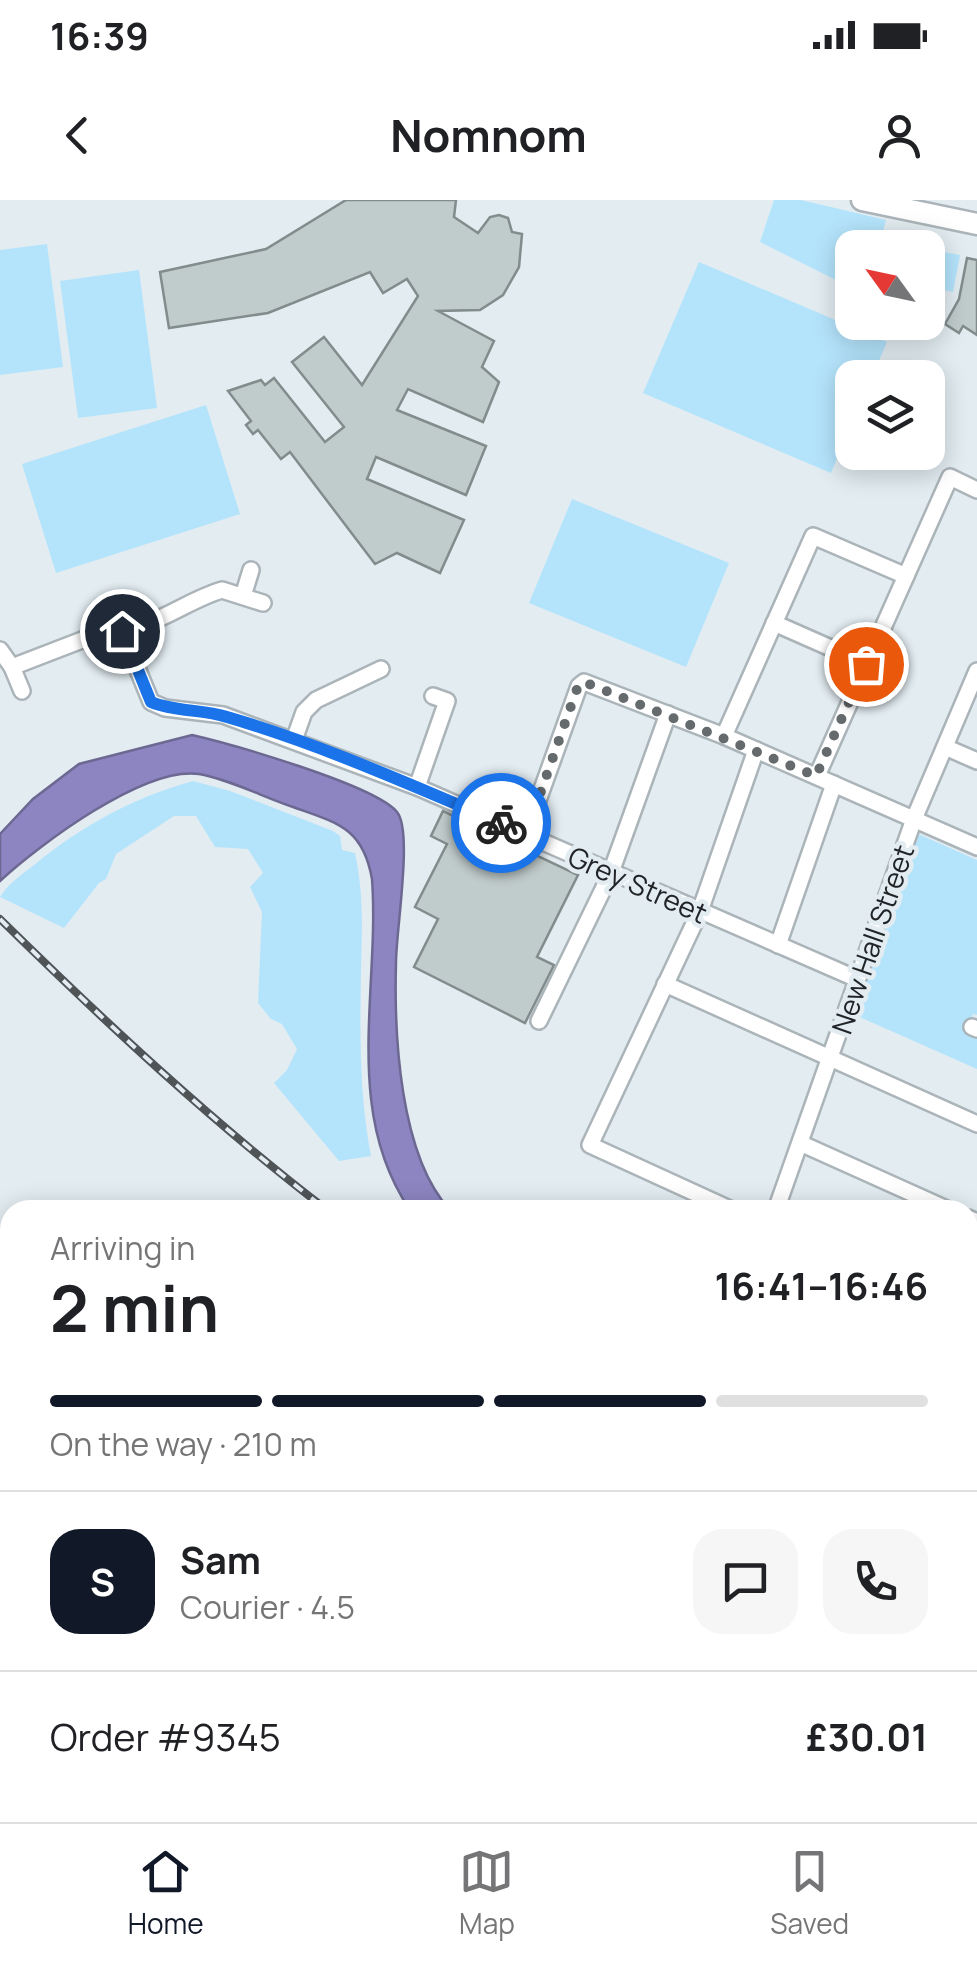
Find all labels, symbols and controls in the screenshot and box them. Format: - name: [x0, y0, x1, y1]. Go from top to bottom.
- text: 16:39: [50, 9, 149, 61]
- text: Nomnom: [390, 104, 587, 166]
- icon: back: [50, 108, 105, 163]
- icon: person: [872, 108, 927, 163]
- north arrow: [835, 230, 945, 340]
- map controls: [835, 230, 945, 470]
- button: layers: [835, 360, 945, 470]
- pin: [80, 589, 165, 674]
- icon: home: [95, 604, 150, 659]
- pin: [824, 622, 909, 707]
- icon: bag: [839, 637, 894, 692]
- courier: [451, 773, 551, 873]
- icon: bike: [474, 796, 529, 851]
- street label: Grey Street: [563, 836, 713, 932]
- street label: New Hall Street: [822, 839, 922, 1039]
- text: Arriving in: [50, 1226, 195, 1270]
- text: 16:41–16:46: [715, 1259, 928, 1311]
- text: 2 min: [50, 1263, 219, 1352]
- text: On the way · 210 m: [50, 1422, 317, 1466]
- button: chat: [693, 1529, 798, 1634]
- button: phone: [823, 1529, 928, 1634]
- text: Sam: [180, 1533, 261, 1585]
- text: S: [90, 1555, 115, 1607]
- text: Courier · 4.5: [180, 1585, 355, 1629]
- text: Order #9345: [50, 1710, 281, 1762]
- text: £30.01: [806, 1710, 928, 1762]
- tab: Home: [128, 1844, 204, 1942]
- tab: Map: [459, 1844, 515, 1942]
- tab: Saved: [770, 1844, 849, 1942]

